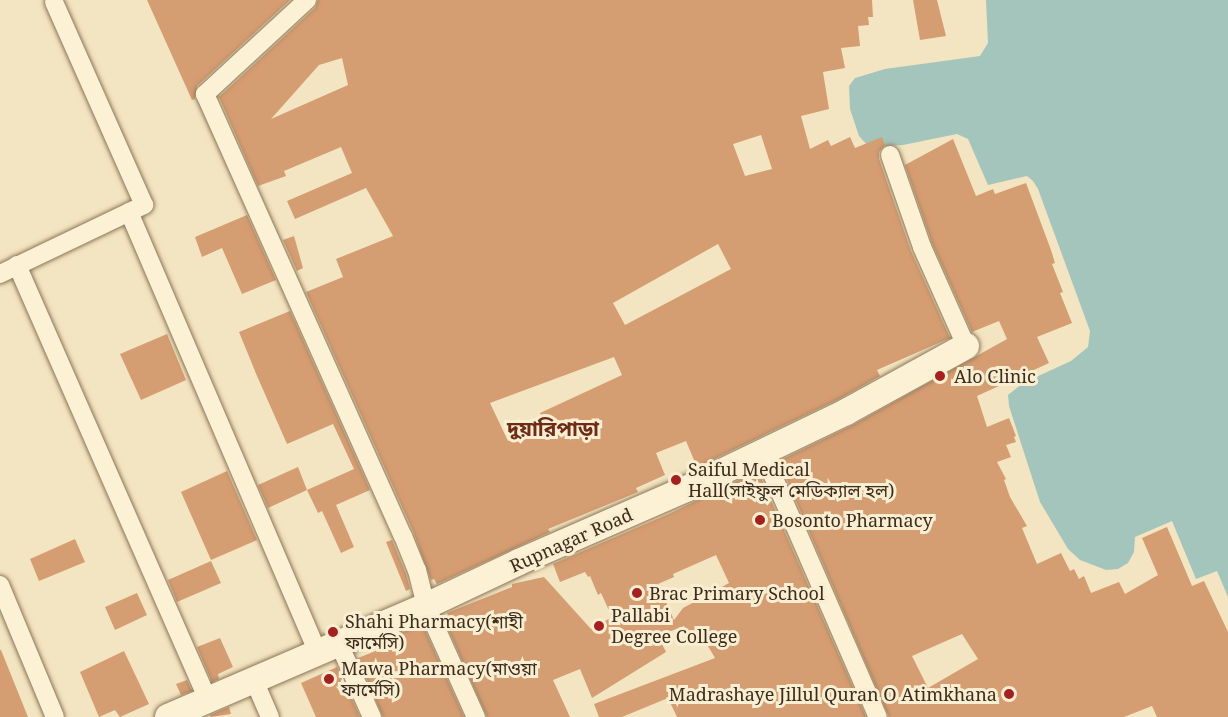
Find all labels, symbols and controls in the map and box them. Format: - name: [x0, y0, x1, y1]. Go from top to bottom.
- place label: Alo Clinic: [954, 365, 1036, 387]
- marker: Alo Clinic: [931, 367, 949, 385]
- district label: দুয়ারিপাড়া: [507, 415, 599, 441]
- place label: Saiful Medical Hall(সাইফুল মেডিক্যাল হল): [688, 459, 894, 502]
- marker: Saiful Medical Hall(সাইফুল মেডিক্যাল হল): [669, 473, 683, 487]
- street label: Rupnagar Road: [506, 503, 636, 577]
- place label: Bosonto Pharmacy: [772, 509, 933, 531]
- marker: Bosonto Pharmacy: [753, 513, 767, 527]
- place label: Brac Primary School: [649, 582, 825, 604]
- marker: Brac Primary School: [630, 586, 644, 600]
- place label: Pallabi Degree College: [611, 605, 737, 648]
- place label: Shahi Pharmacy(শাহী ফার্মেসি): [345, 611, 523, 654]
- marker: Pallabi Degree College: [592, 619, 606, 633]
- marker: Shahi Pharmacy(শাহী ফার্মেসি): [326, 625, 340, 639]
- place label: Mawa Pharmacy(মাওয়া ফার্মেসি): [341, 658, 537, 700]
- marker: Mawa Pharmacy(মাওয়া ফার্মেসি): [322, 672, 336, 686]
- place label: Madrashaye Jillul Quran O Atimkhana: [669, 683, 997, 705]
- marker: Madrashaye Jillul Quran O Atimkhana: [1002, 687, 1016, 701]

